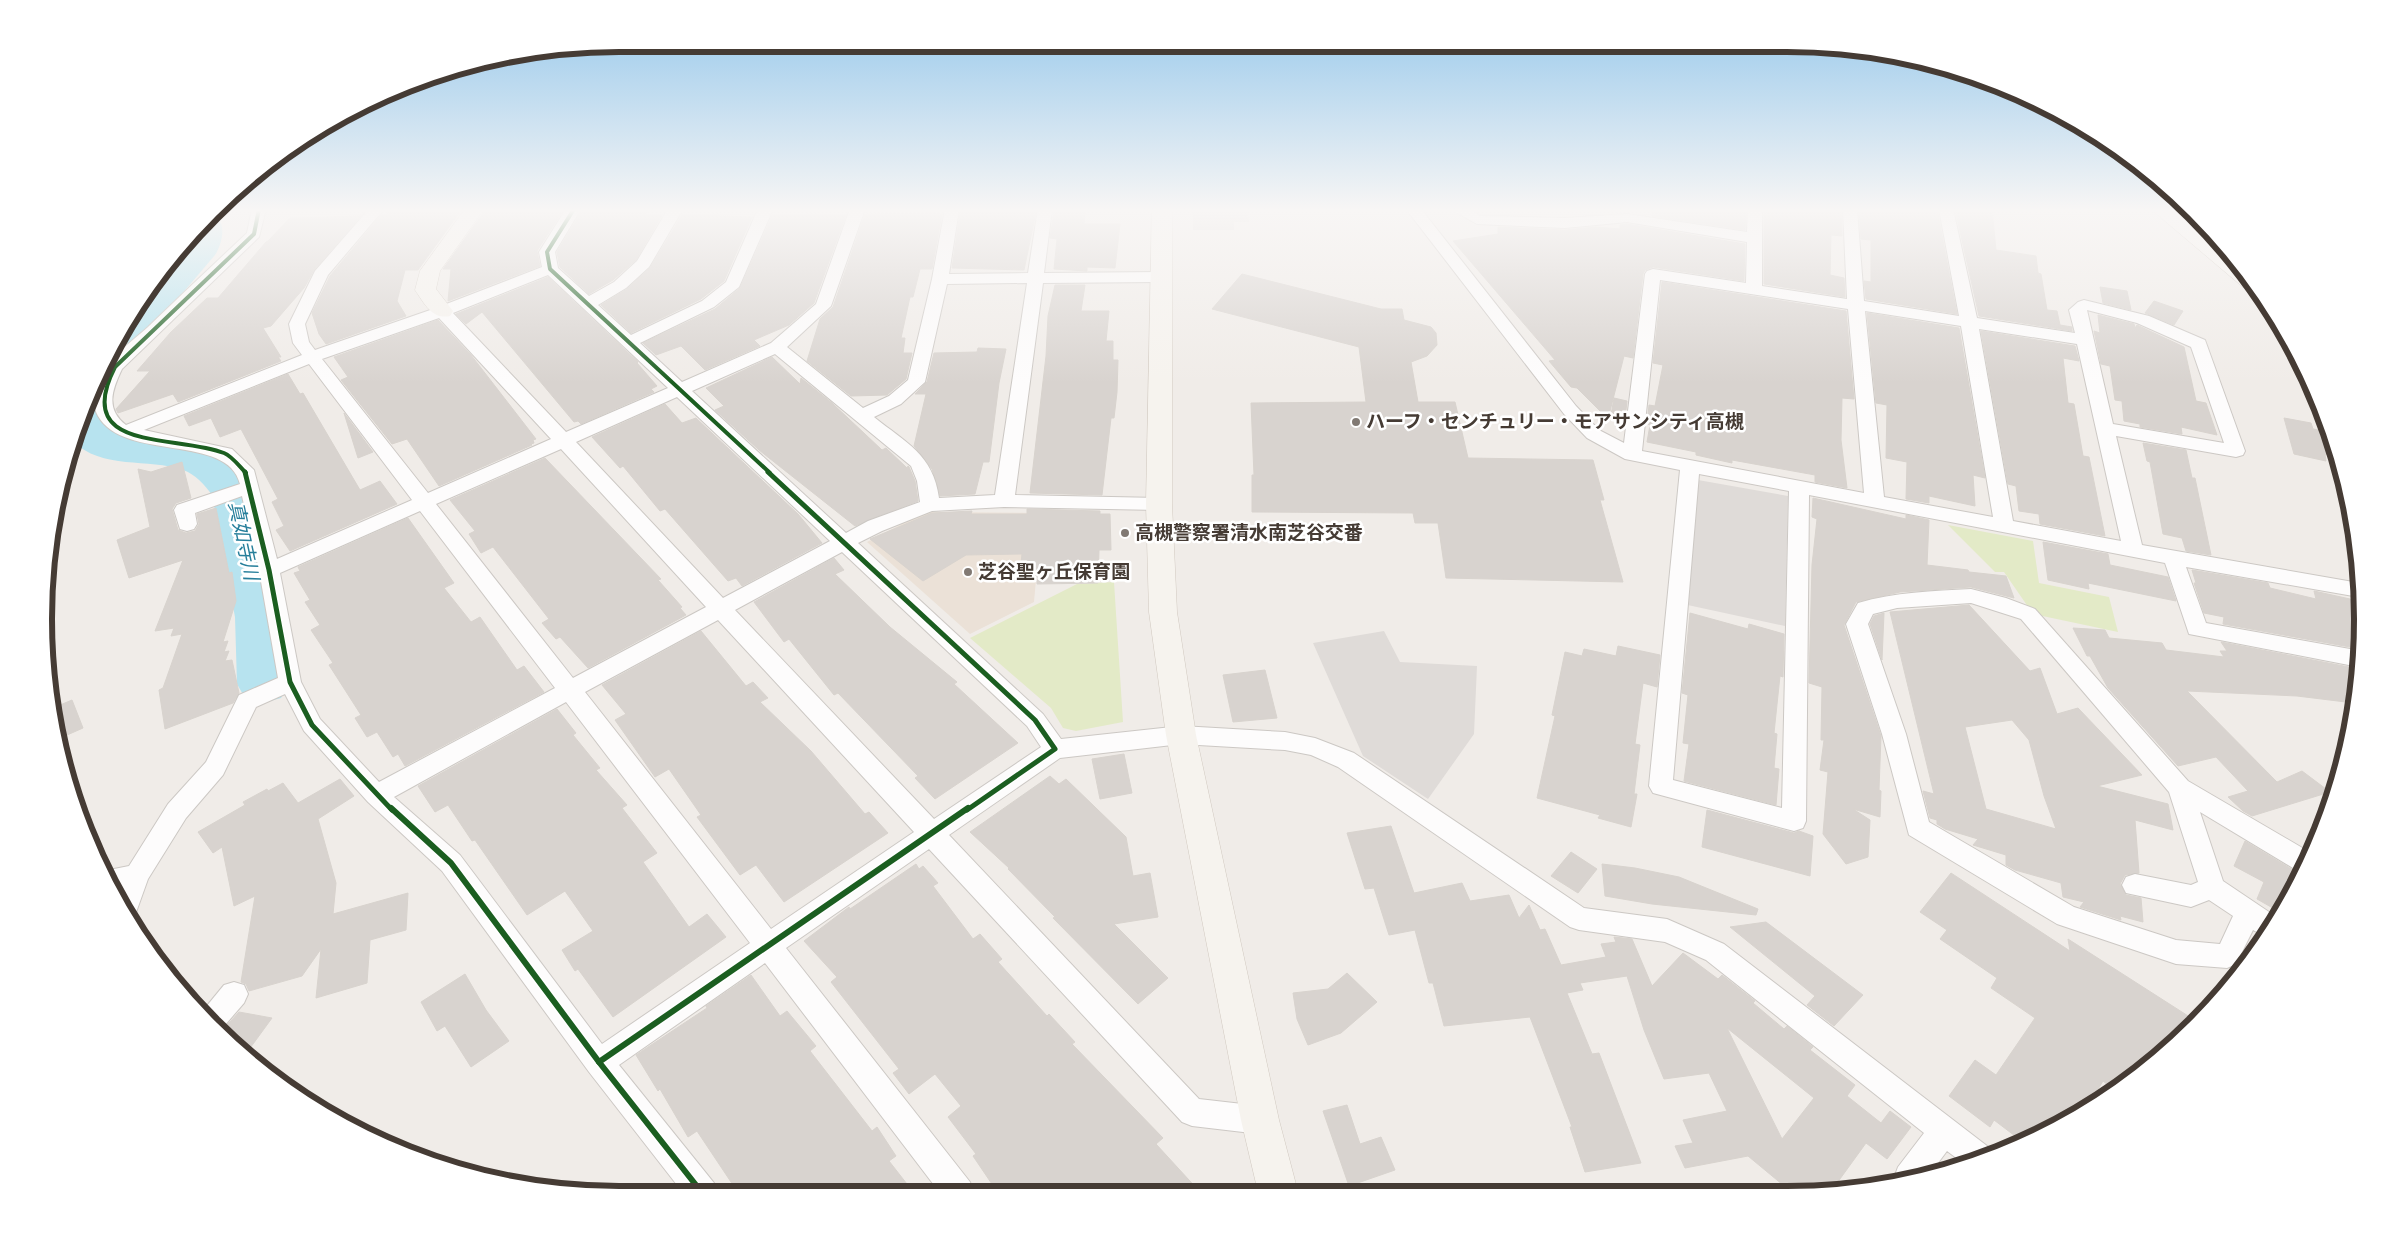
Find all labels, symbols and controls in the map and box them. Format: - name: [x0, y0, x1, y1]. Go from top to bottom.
- place label: ハーフ・センチュリー・モアサンシティ高槻: [1366, 411, 1744, 434]
- marker: ハーフ・センチュリー・モアサンシティ高槻: [1350, 416, 1362, 428]
- water label: 真如寺川: [223, 499, 263, 585]
- place label: 高槻警察署清水南芝谷交番: [1135, 522, 1363, 545]
- marker: 高槻警察署清水南芝谷交番: [1119, 527, 1131, 539]
- place label: 芝谷聖ヶ丘保育園: [978, 561, 1130, 584]
- marker: 芝谷聖ヶ丘保育園: [962, 566, 974, 578]

